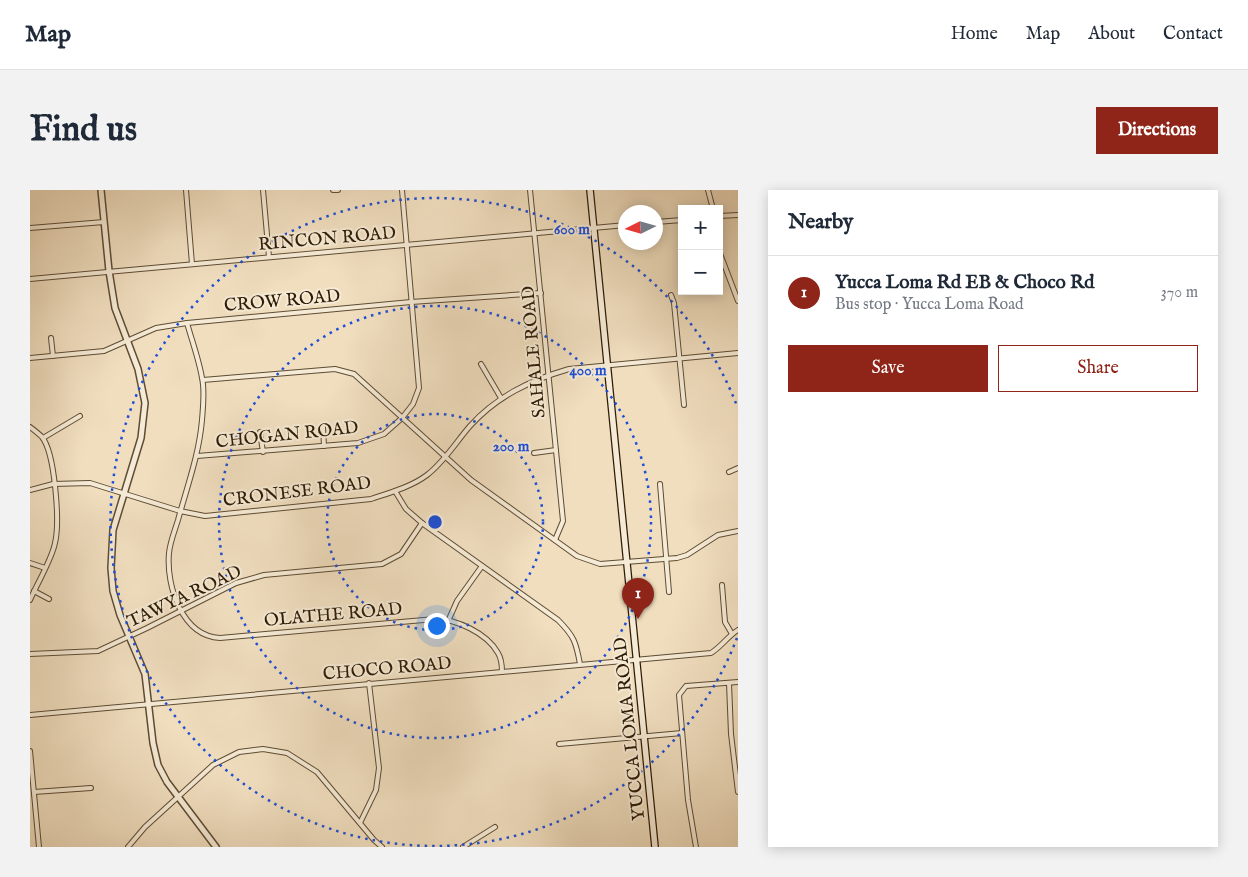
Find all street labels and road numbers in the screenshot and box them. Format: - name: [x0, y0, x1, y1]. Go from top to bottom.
- street label: RINCON ROAD: [257, 222, 397, 257]
- street label: CROW ROAD: [223, 285, 341, 318]
- street label: SAHALE ROAD: [517, 285, 552, 419]
- street label: CHOGAN ROAD: [215, 417, 360, 454]
- street label: CRONESE ROAD: [222, 472, 373, 513]
- street label: TAWYA ROAD: [124, 561, 246, 634]
- street label: OLATHE ROAD: [263, 598, 403, 633]
- street label: YUCCA LOMA ROAD: [609, 636, 652, 822]
- street label: CHOCO ROAD: [322, 652, 453, 687]

